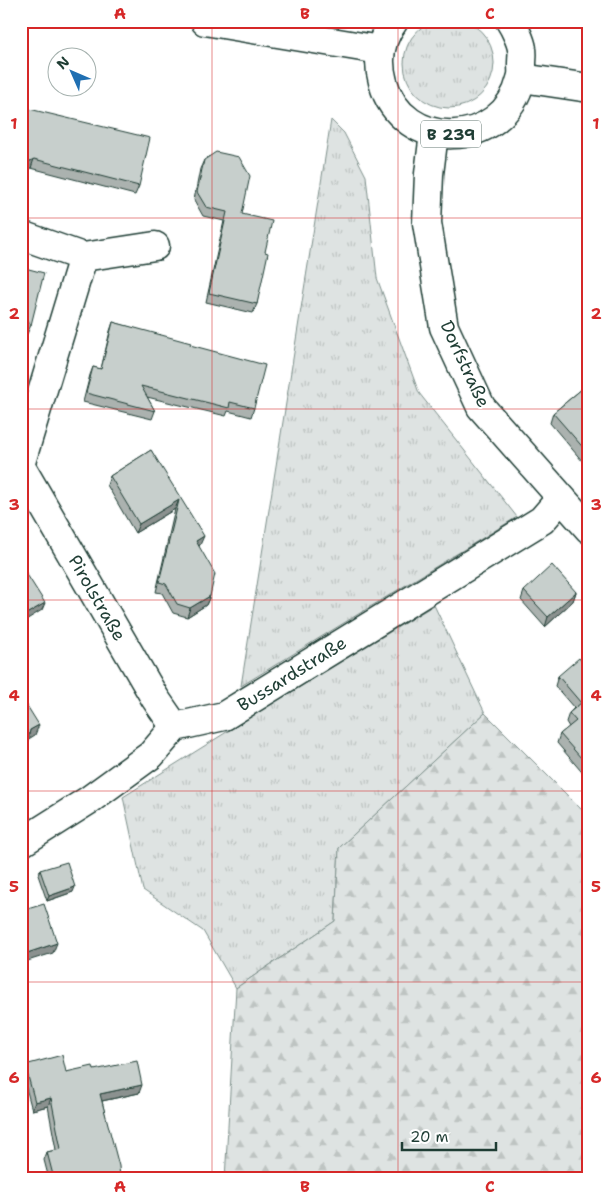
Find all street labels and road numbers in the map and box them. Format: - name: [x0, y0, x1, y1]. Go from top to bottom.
- road number: B 239: [421, 120, 481, 148]
- street label: Dorfstraße: [434, 317, 496, 411]
- street label: Pirolstraße: [63, 551, 131, 645]
- street label: Bussardstraße: [233, 631, 351, 717]

